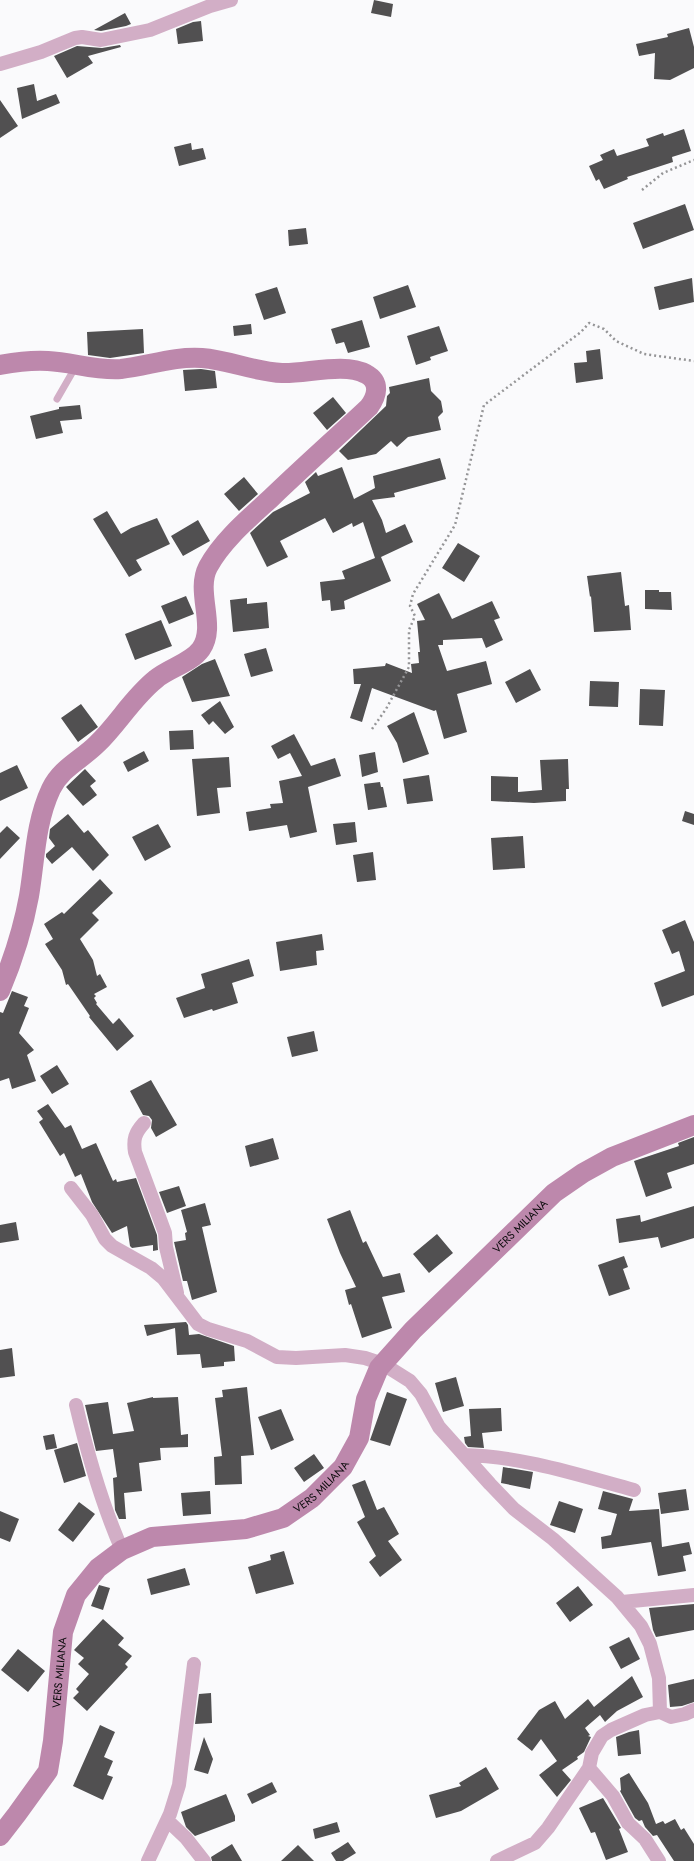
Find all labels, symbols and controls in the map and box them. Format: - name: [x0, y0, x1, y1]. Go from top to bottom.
- street label: VERS MILIANA: [489, 1195, 552, 1257]
- street label: VERS MILIANA: [290, 1457, 353, 1517]
- street label: VERS MILIANA: [48, 1636, 71, 1709]

